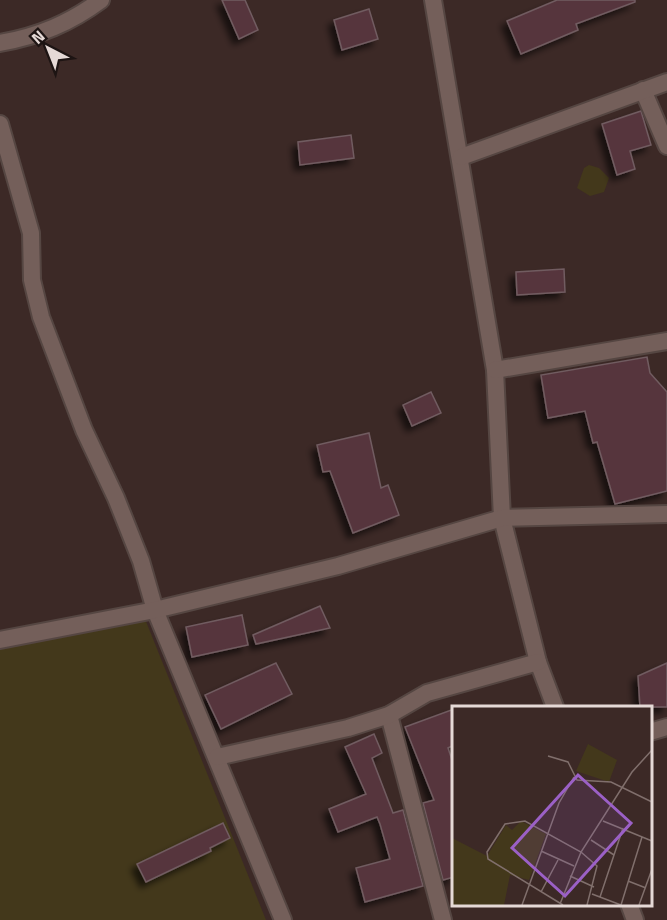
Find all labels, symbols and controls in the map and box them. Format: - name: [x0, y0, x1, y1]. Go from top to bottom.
- north arrow: [18, 18, 78, 78]
- text: N: [26, 24, 50, 49]
- inset map: [452, 706, 652, 905]

